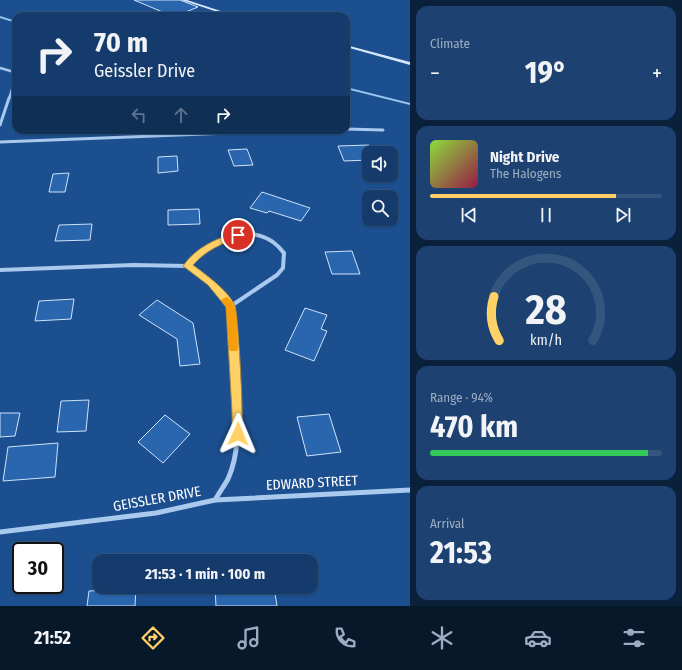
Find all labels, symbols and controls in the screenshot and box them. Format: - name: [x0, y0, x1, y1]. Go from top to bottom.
- text: 70 m: [94, 26, 148, 59]
- icon: right: [28, 28, 80, 80]
- text: Climate: [430, 36, 470, 51]
- text: 19°: [525, 55, 567, 91]
- text: Geissler Drive: [94, 60, 195, 82]
- text: −: [430, 60, 440, 87]
- text: +: [652, 60, 662, 87]
- icon: left: [128, 104, 150, 126]
- icon: ahead: [170, 104, 192, 126]
- icon: right: [212, 104, 234, 126]
- map controls: [362, 146, 398, 226]
- button: sound: [362, 146, 398, 182]
- text: Night Drive: [490, 148, 559, 166]
- text: The Halogens: [490, 166, 561, 181]
- button: search: [362, 190, 398, 226]
- icon: previous: [458, 204, 480, 226]
- icon: pause: [535, 204, 557, 226]
- icon: next: [612, 204, 634, 226]
- pin: [221, 218, 255, 252]
- icon: arrive: [227, 224, 249, 246]
- text: 28: [524, 285, 567, 335]
- text: km/h: [530, 332, 562, 349]
- text: Range · 94%: [430, 390, 493, 405]
- text: 470 km: [430, 409, 518, 445]
- position arrow: [217, 413, 259, 455]
- street label: EDWARD STREET: [266, 472, 359, 494]
- street label: GEISSLER DRIVE: [112, 483, 203, 515]
- text: Arrival: [430, 516, 464, 531]
- text: 21:53: [430, 535, 492, 571]
- speed limit sign: 30: [12, 542, 64, 594]
- text: 21:53 · 1 min · 100 m: [145, 565, 265, 583]
- icon: directions: [139, 624, 167, 652]
- icon: music: [235, 624, 263, 652]
- icon: phone: [331, 624, 359, 652]
- icon: climate: [428, 624, 456, 652]
- icon: car: [524, 624, 552, 652]
- icon: filters: [620, 624, 648, 652]
- text: 21:52: [34, 627, 71, 649]

